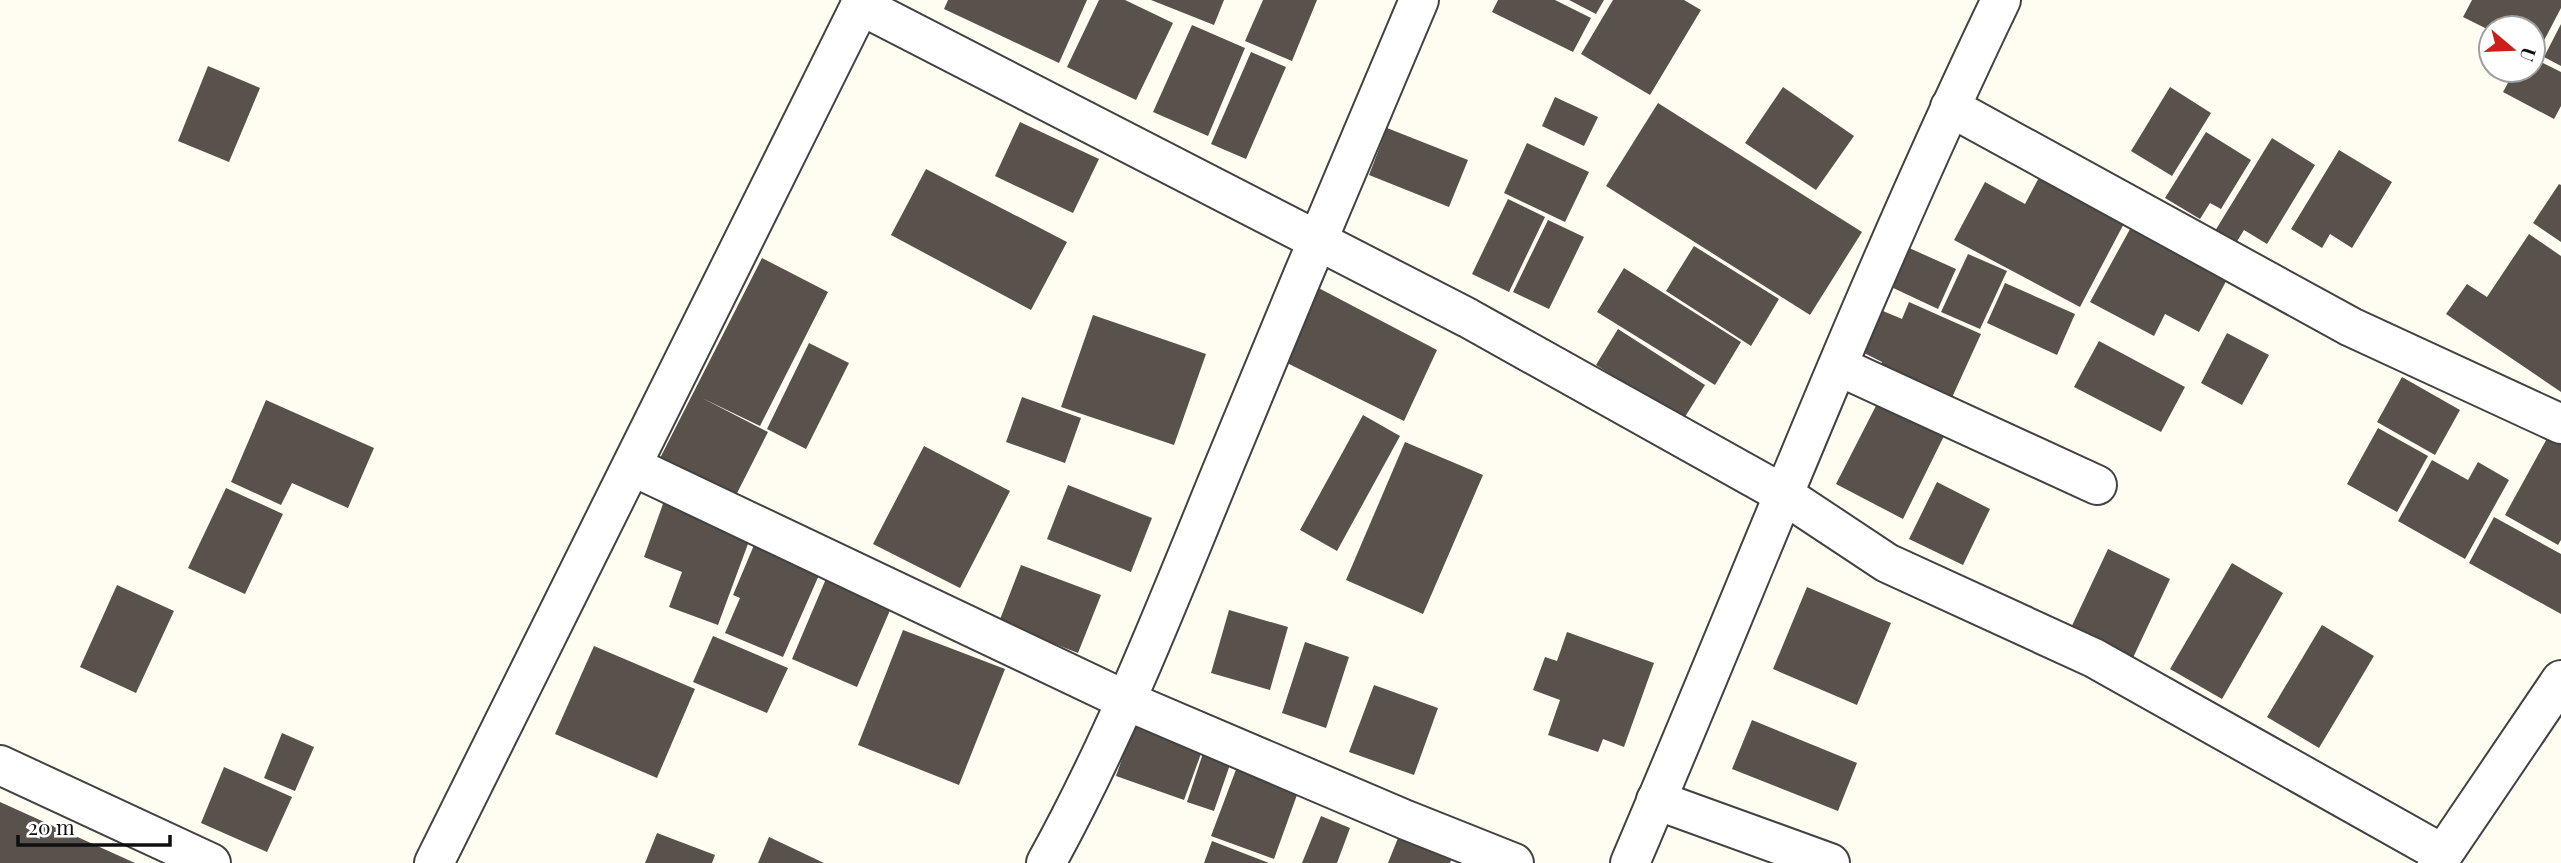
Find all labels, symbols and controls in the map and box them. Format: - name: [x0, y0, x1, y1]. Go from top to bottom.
- north arrow: [2477, 14, 2547, 84]
- text: U: [2515, 44, 2543, 65]
- scale bar: [18, 804, 170, 848]
- text: 20 m: [28, 812, 75, 840]

